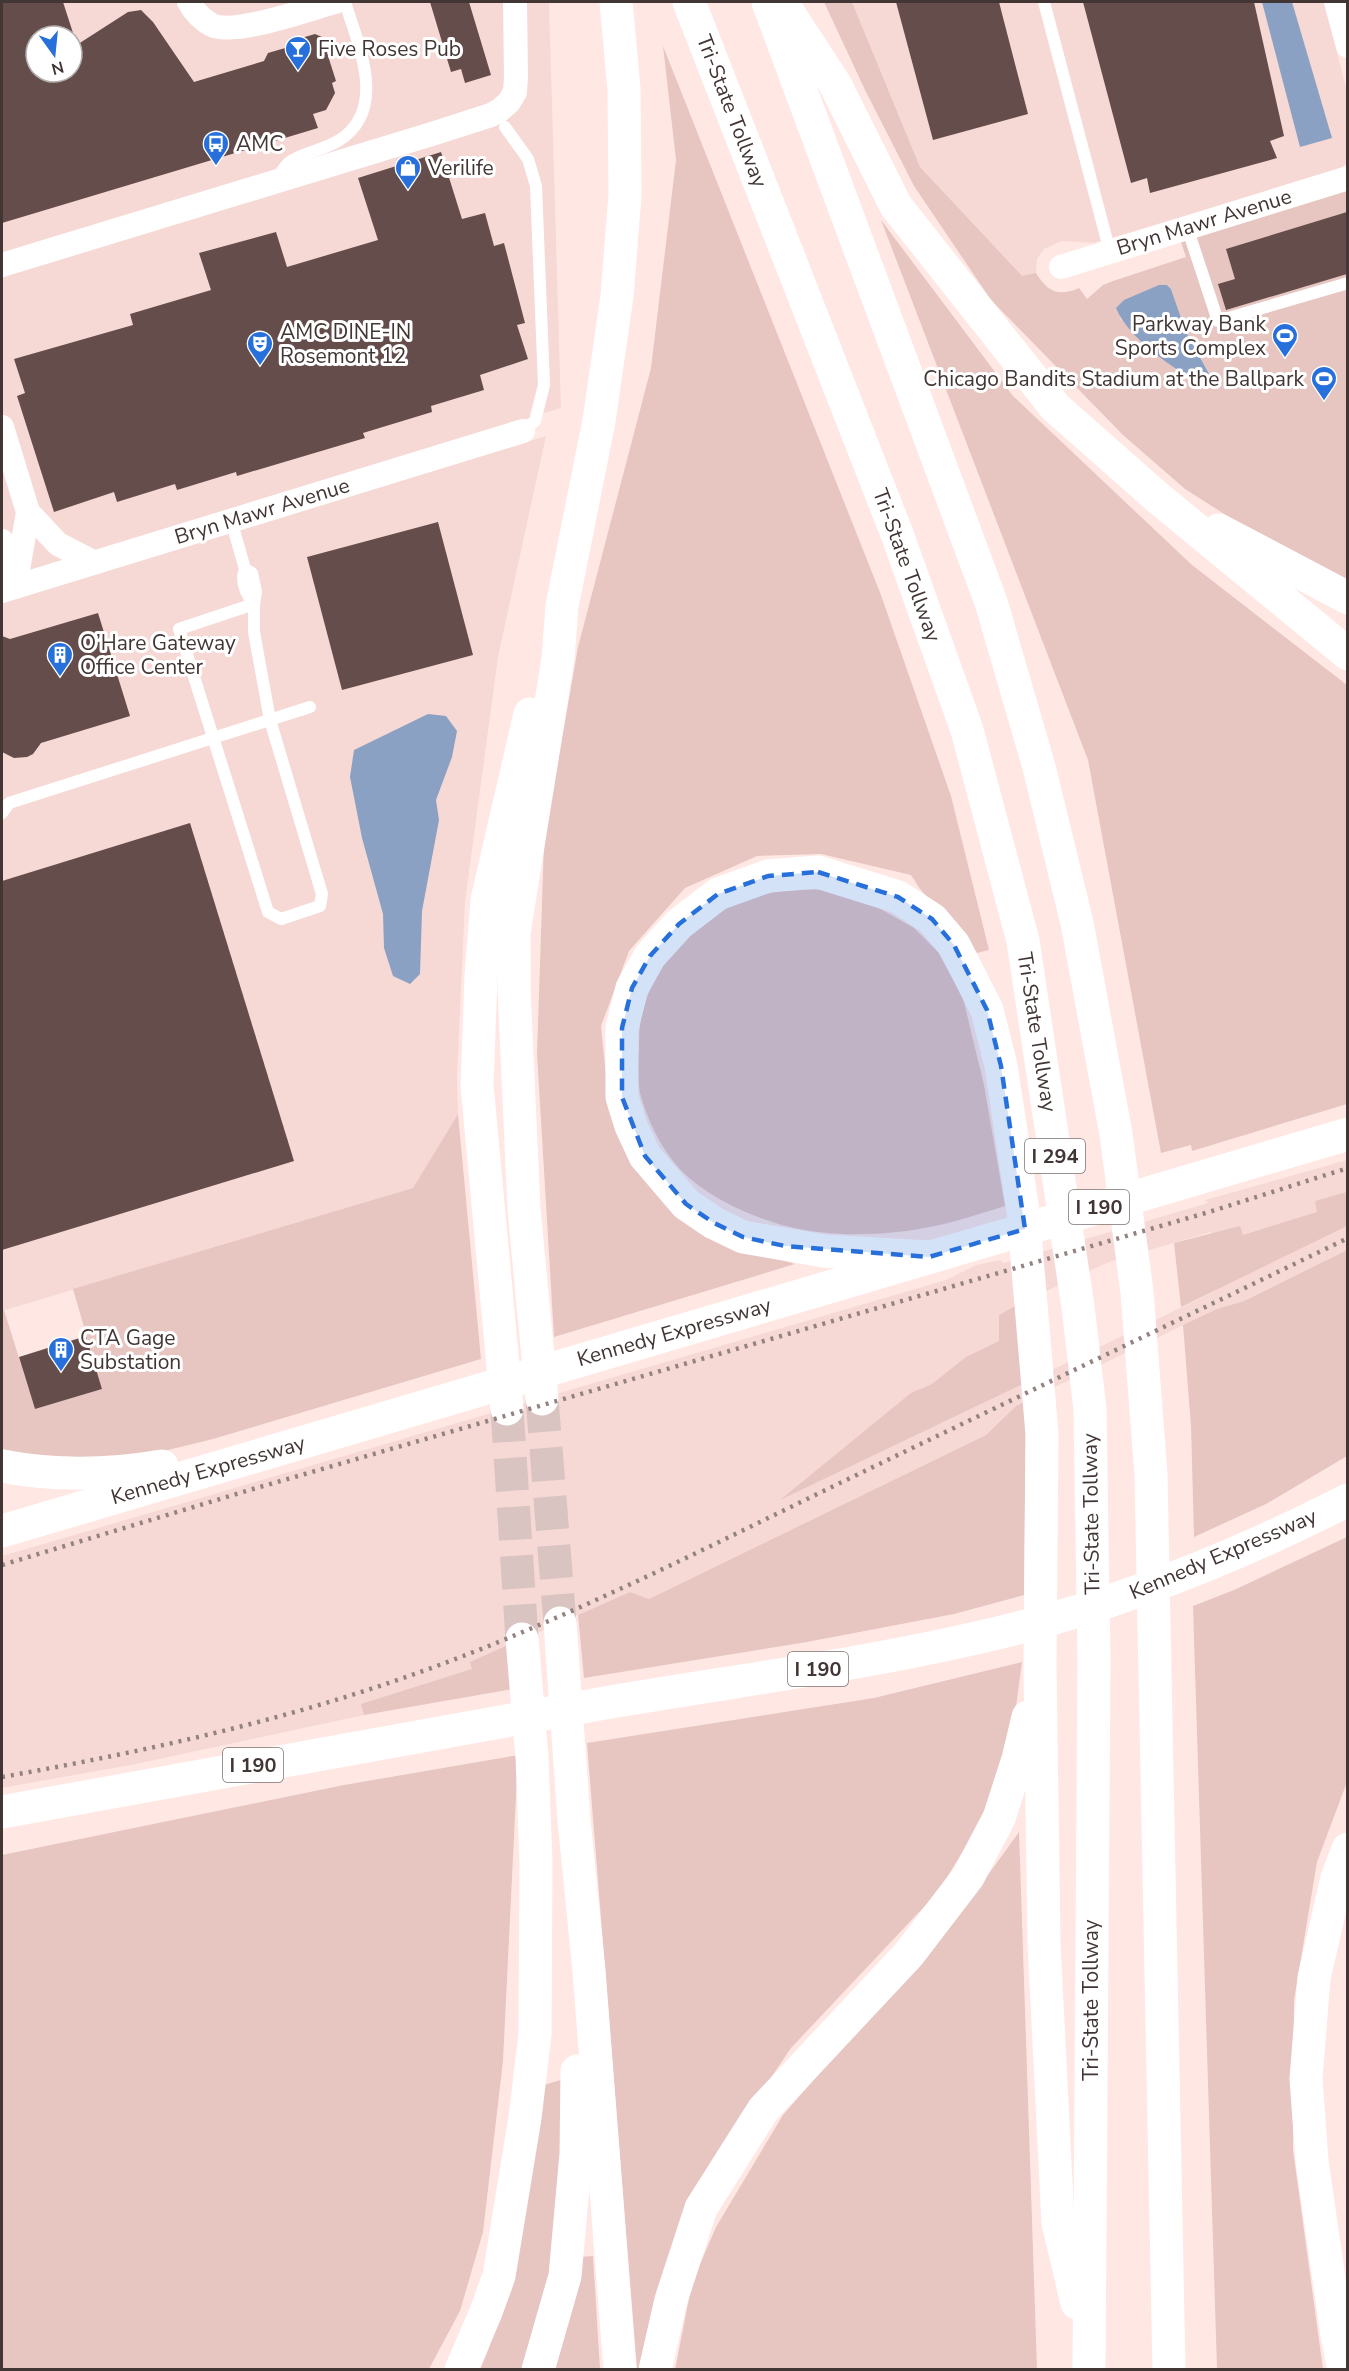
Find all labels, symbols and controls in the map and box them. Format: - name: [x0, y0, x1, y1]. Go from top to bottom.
- north arrow: [24, 24, 84, 84]
- street label: Tri-State Tollway: [690, 31, 774, 191]
- bar icon: Five Roses Pub: [283, 34, 313, 72]
- place label: Five Roses Pub: [318, 35, 461, 63]
- text: N: [49, 55, 66, 80]
- bus stop icon: AMC: [201, 129, 231, 167]
- place label: AMC: [236, 130, 283, 158]
- shop icon: Verilife: [393, 153, 423, 191]
- place label: Verilife: [427, 154, 494, 182]
- street label: Bryn Mawr Avenue: [1113, 182, 1295, 262]
- place label: Parkway Bank Sports Complex: [1115, 310, 1266, 362]
- place label: AMC DINE-IN Rosemont 12: [280, 318, 411, 370]
- sports icon: Parkway Bank Sports Complex: [1270, 321, 1300, 359]
- theatre icon: AMC DINE-IN Rosemont 12: [245, 329, 275, 367]
- sports icon: Chicago Bandits Stadium at the Ballpark: [1309, 364, 1339, 402]
- place label: Chicago Bandits Stadium at the Ballpark: [923, 365, 1304, 393]
- street label: Bryn Mawr Avenue: [171, 471, 353, 551]
- street label: Tri-State Tollway: [866, 484, 948, 646]
- place label: O’Hare Gateway Office Center: [80, 629, 236, 681]
- building icon: O’Hare Gateway Office Center: [45, 640, 75, 678]
- street label: Tri-State Tollway: [1011, 950, 1063, 1114]
- road number: I 294: [1025, 1139, 1085, 1173]
- road number: I 190: [1069, 1190, 1129, 1224]
- street label: Kennedy Expressway: [574, 1291, 775, 1373]
- place label: CTA Gage Substation: [80, 1324, 181, 1376]
- building icon: CTA Gage Substation: [46, 1335, 76, 1373]
- street label: Kennedy Expressway: [108, 1429, 309, 1511]
- street label: Tri-State Tollway: [1076, 1433, 1106, 1595]
- street label: Kennedy Expressway: [1125, 1502, 1321, 1606]
- road number: I 190: [788, 1652, 848, 1686]
- road number: I 190: [223, 1748, 283, 1782]
- street label: Tri-State Tollway: [1077, 1919, 1105, 2081]

